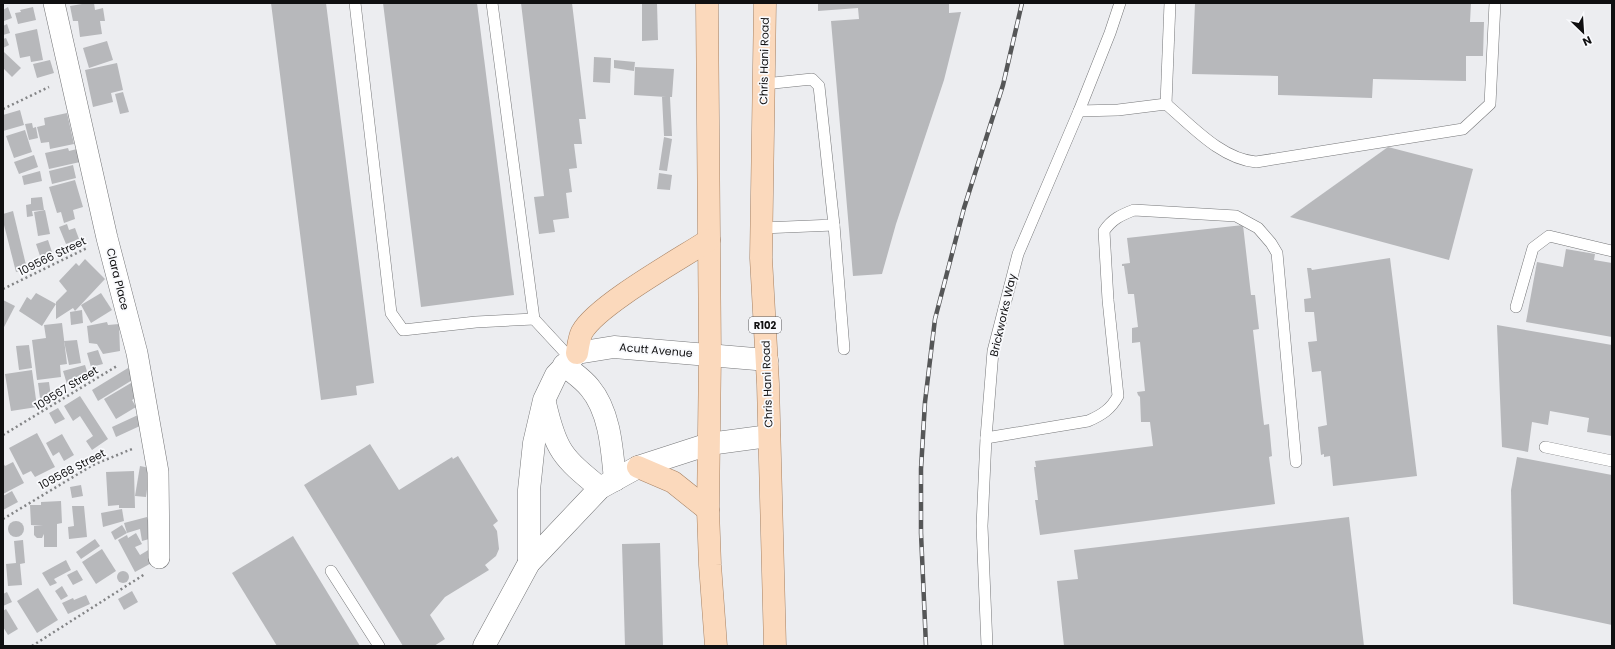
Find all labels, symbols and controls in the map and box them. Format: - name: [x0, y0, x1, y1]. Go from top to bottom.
- north arrow: [1563, 12, 1603, 52]
- street label: Chris Hani Road: [755, 17, 773, 105]
- text: N: [1580, 32, 1594, 50]
- street label: 109566 Street: [16, 233, 88, 279]
- street label: Clara Place: [103, 246, 133, 312]
- street label: Brickworks Way: [986, 271, 1021, 358]
- road number: R102: [749, 317, 781, 333]
- street label: Acutt Avenue: [619, 339, 693, 361]
- street label: Chris Hani Road: [757, 340, 777, 428]
- street label: 109567 Street: [31, 362, 101, 414]
- street label: 109568 Street: [36, 445, 108, 493]

